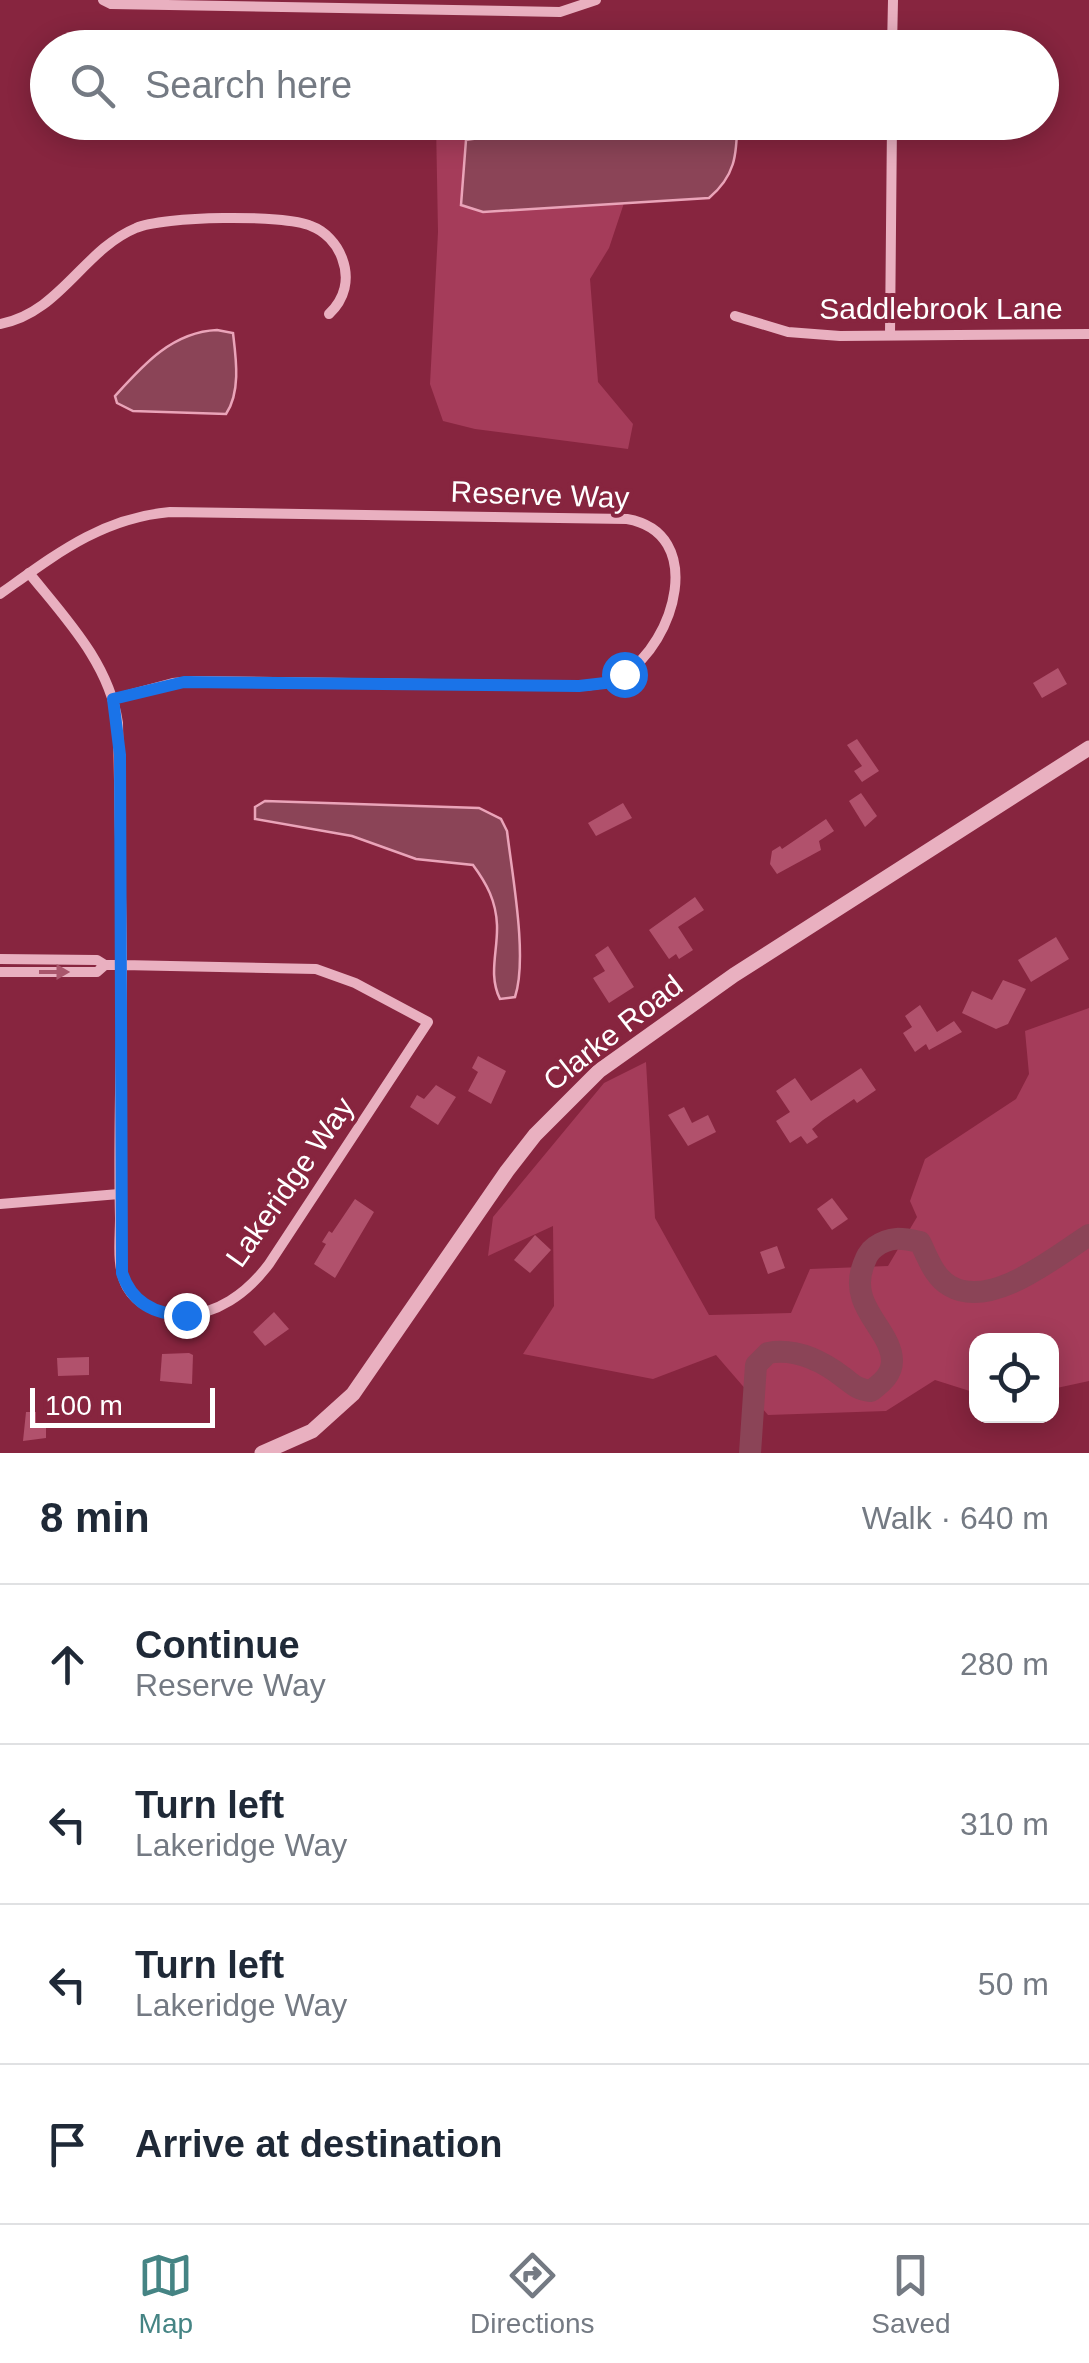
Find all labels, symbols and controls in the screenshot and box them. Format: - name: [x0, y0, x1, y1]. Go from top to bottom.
- search box: [30, 30, 1059, 140]
- icon: search: [65, 58, 120, 113]
- text: Search here: [145, 64, 352, 106]
- street label: Saddlebrook Lane: [819, 292, 1063, 325]
- street label: Reserve Way: [450, 475, 630, 514]
- route start: [602, 652, 648, 698]
- one-way arrow: [38, 964, 70, 980]
- street label: Clarke Road: [537, 968, 689, 1097]
- street label: Lakeridge Way: [219, 1091, 360, 1273]
- route end: [164, 1293, 210, 1339]
- map controls: [969, 1333, 1059, 1423]
- button: locate: [969, 1333, 1059, 1423]
- scale bar: [30, 1383, 215, 1428]
- text: 100 m: [45, 1390, 123, 1421]
- text: 8 min: [40, 1494, 150, 1541]
- text: Walk · 640 m: [862, 1500, 1049, 1536]
- text: Continue: [135, 1624, 300, 1666]
- icon: ahead: [40, 1637, 95, 1692]
- text: 280 m: [960, 1646, 1049, 1682]
- text: Reserve Way: [135, 1667, 326, 1703]
- text: Turn left: [135, 1784, 284, 1826]
- icon: left: [40, 1797, 95, 1852]
- text: 310 m: [960, 1806, 1049, 1842]
- text: Lakeridge Way: [135, 1827, 347, 1863]
- text: Turn left: [135, 1944, 284, 1986]
- icon: left: [40, 1957, 95, 2012]
- text: 50 m: [978, 1966, 1049, 2002]
- text: Lakeridge Way: [135, 1987, 347, 2023]
- icon: arrive: [40, 2117, 95, 2172]
- text: Arrive at destination: [135, 2123, 502, 2165]
- tab: Map: [138, 2248, 193, 2340]
- tab: Directions: [470, 2248, 595, 2340]
- tab: Saved: [871, 2248, 951, 2340]

